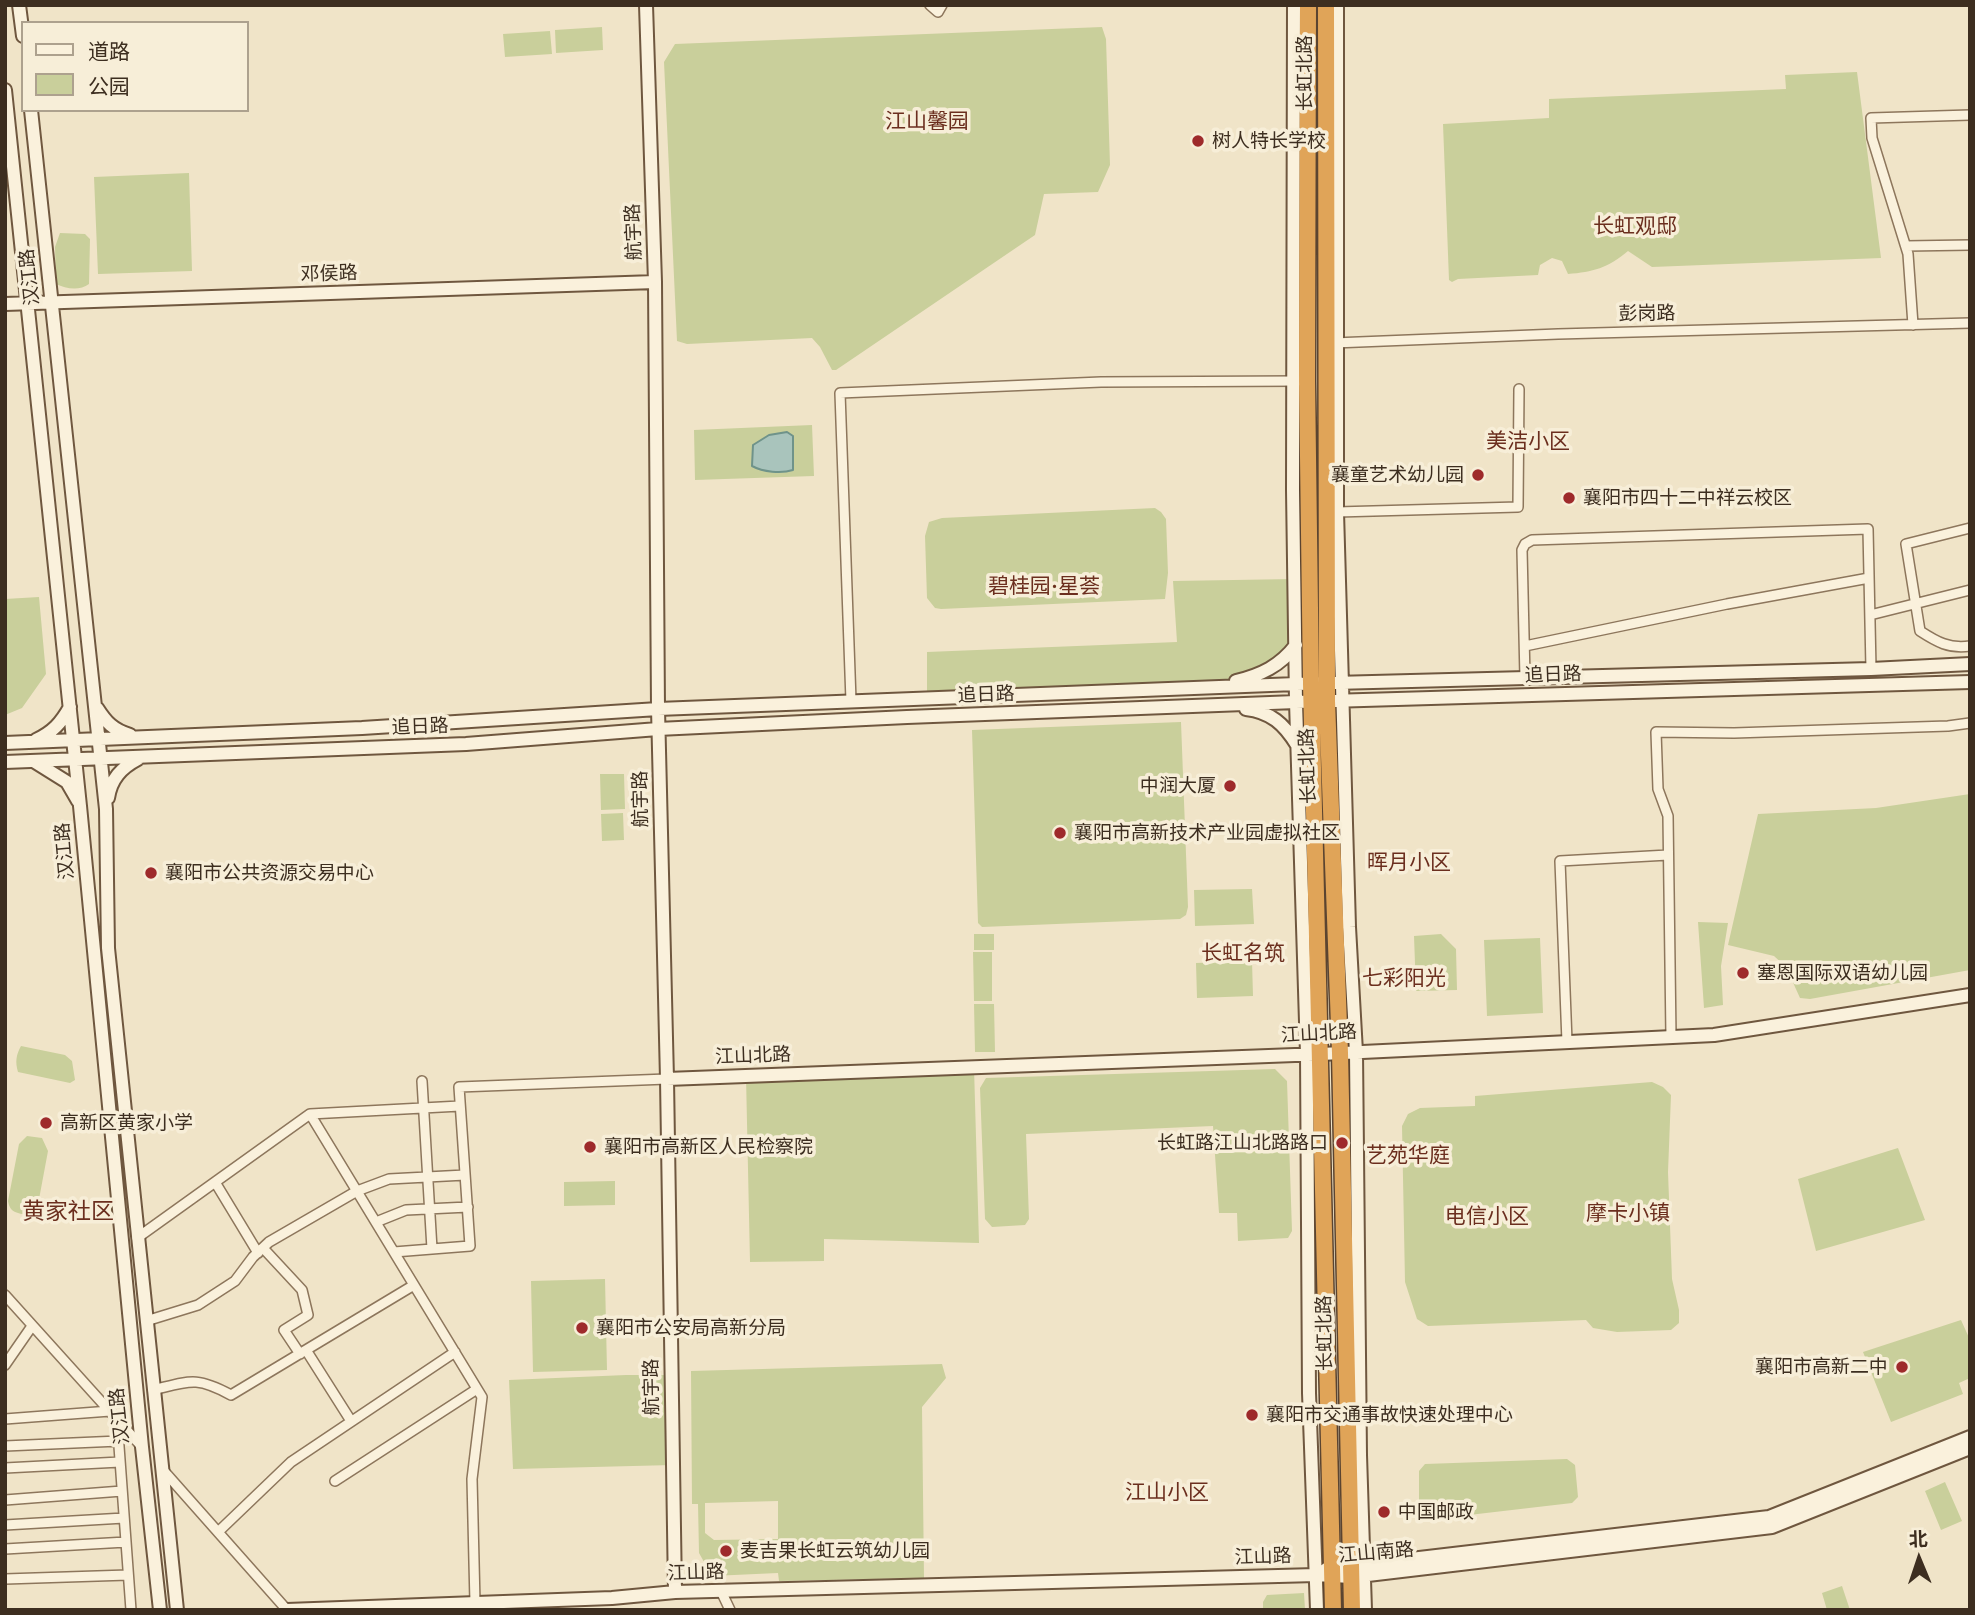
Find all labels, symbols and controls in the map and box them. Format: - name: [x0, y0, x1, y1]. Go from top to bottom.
- legend: [21, 21, 248, 112]
- text: 道路: [88, 34, 130, 65]
- street label: 长虹北路: [1294, 35, 1316, 111]
- text: 公园: [88, 69, 130, 100]
- district label: 江山馨园: [885, 109, 969, 135]
- place label: 树人特长学校: [1212, 130, 1326, 152]
- marker: 树人特长学校: [1190, 133, 1206, 149]
- street label: 航宇路: [622, 203, 646, 261]
- district label: 长虹观邸: [1593, 214, 1677, 240]
- street label: 汉江路: [16, 247, 44, 307]
- street label: 邓侯路: [300, 262, 358, 286]
- street label: 彭岗路: [1618, 302, 1676, 326]
- district label: 美洁小区: [1486, 429, 1570, 455]
- place label: 襄童艺术幼儿园: [1331, 464, 1464, 486]
- marker: 襄童艺术幼儿园: [1470, 467, 1486, 483]
- place label: 襄阳市四十二中祥云校区: [1583, 487, 1792, 509]
- marker: 襄阳市四十二中祥云校区: [1561, 490, 1577, 506]
- district label: 碧桂园·星荟: [988, 574, 1100, 600]
- street label: 追日路: [1524, 663, 1582, 687]
- street label: 追日路: [957, 683, 1015, 707]
- street label: 追日路: [391, 715, 449, 739]
- street label: 长虹北路: [1295, 728, 1321, 804]
- street label: 航宇路: [629, 770, 653, 828]
- place label: 中润大厦: [1140, 775, 1216, 797]
- marker: 中润大厦: [1222, 778, 1238, 794]
- street label: 汉江路: [51, 822, 79, 880]
- place label: 襄阳市高新技术产业园虚拟社区: [1074, 822, 1340, 844]
- marker: 襄阳市高新技术产业园虚拟社区: [1052, 825, 1068, 841]
- district label: 晖月小区: [1367, 850, 1451, 876]
- place label: 襄阳市公共资源交易中心: [165, 862, 374, 884]
- marker: 襄阳市公共资源交易中心: [143, 865, 159, 881]
- district label: 长虹名筑: [1201, 941, 1285, 967]
- place label: 塞恩国际双语幼儿园: [1757, 962, 1928, 984]
- marker: 塞恩国际双语幼儿园: [1735, 965, 1751, 981]
- district label: 七彩阳光: [1362, 966, 1446, 992]
- street label: 江山北路: [1280, 1021, 1358, 1047]
- street label: 江山北路: [715, 1043, 791, 1069]
- place label: 高新区黄家小学: [60, 1112, 193, 1134]
- marker: 高新区黄家小学: [38, 1115, 54, 1131]
- place label: 长虹路江山北路路口: [1157, 1132, 1328, 1154]
- marker: 长虹路江山北路路口: [1334, 1135, 1350, 1151]
- place label: 襄阳市高新区人民检察院: [604, 1136, 813, 1158]
- marker: 襄阳市高新区人民检察院: [582, 1139, 598, 1155]
- district label: 艺苑华庭: [1366, 1143, 1450, 1169]
- district label: 黄家社区: [22, 1198, 114, 1226]
- district label: 摩卡小镇: [1586, 1201, 1670, 1227]
- district label: 电信小区: [1445, 1204, 1529, 1230]
- street label: 长虹北路: [1313, 1295, 1337, 1371]
- place label: 襄阳市公安局高新分局: [596, 1317, 786, 1339]
- marker: 襄阳市公安局高新分局: [574, 1320, 590, 1336]
- place label: 襄阳市高新二中: [1755, 1356, 1888, 1378]
- street label: 航宇路: [640, 1358, 664, 1416]
- marker: 襄阳市高新二中: [1894, 1359, 1910, 1375]
- street label: 汉江路: [106, 1386, 134, 1446]
- place label: 襄阳市交通事故快速处理中心: [1266, 1404, 1513, 1426]
- marker: 襄阳市交通事故快速处理中心: [1244, 1407, 1260, 1423]
- district label: 江山小区: [1125, 1480, 1209, 1506]
- place label: 中国邮政: [1398, 1501, 1474, 1523]
- marker: 中国邮政: [1376, 1504, 1392, 1520]
- north arrow: [1884, 1524, 1954, 1594]
- text: 北: [1908, 1524, 1928, 1552]
- street label: 江山南路: [1337, 1538, 1415, 1568]
- place label: 麦吉果长虹云筑幼儿园: [740, 1540, 930, 1562]
- marker: 麦吉果长虹云筑幼儿园: [718, 1543, 734, 1559]
- street label: 江山路: [1234, 1545, 1292, 1569]
- street label: 江山路: [667, 1561, 725, 1585]

